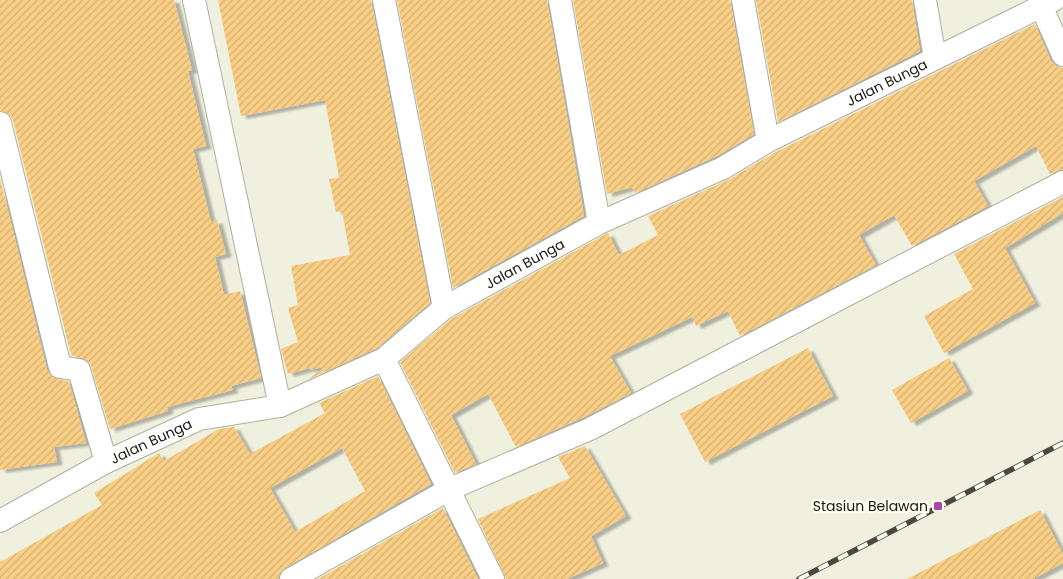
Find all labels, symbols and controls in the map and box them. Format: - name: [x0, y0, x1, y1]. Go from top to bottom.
- street label: Jalan Bunga: [843, 54, 931, 111]
- street label: Jalan Bunga: [482, 234, 568, 294]
- street label: Jalan Bunga: [107, 414, 195, 469]
- place label: Stasiun Belawan: [813, 496, 928, 516]
- marker: Stasiun Belawan: [932, 500, 944, 512]

